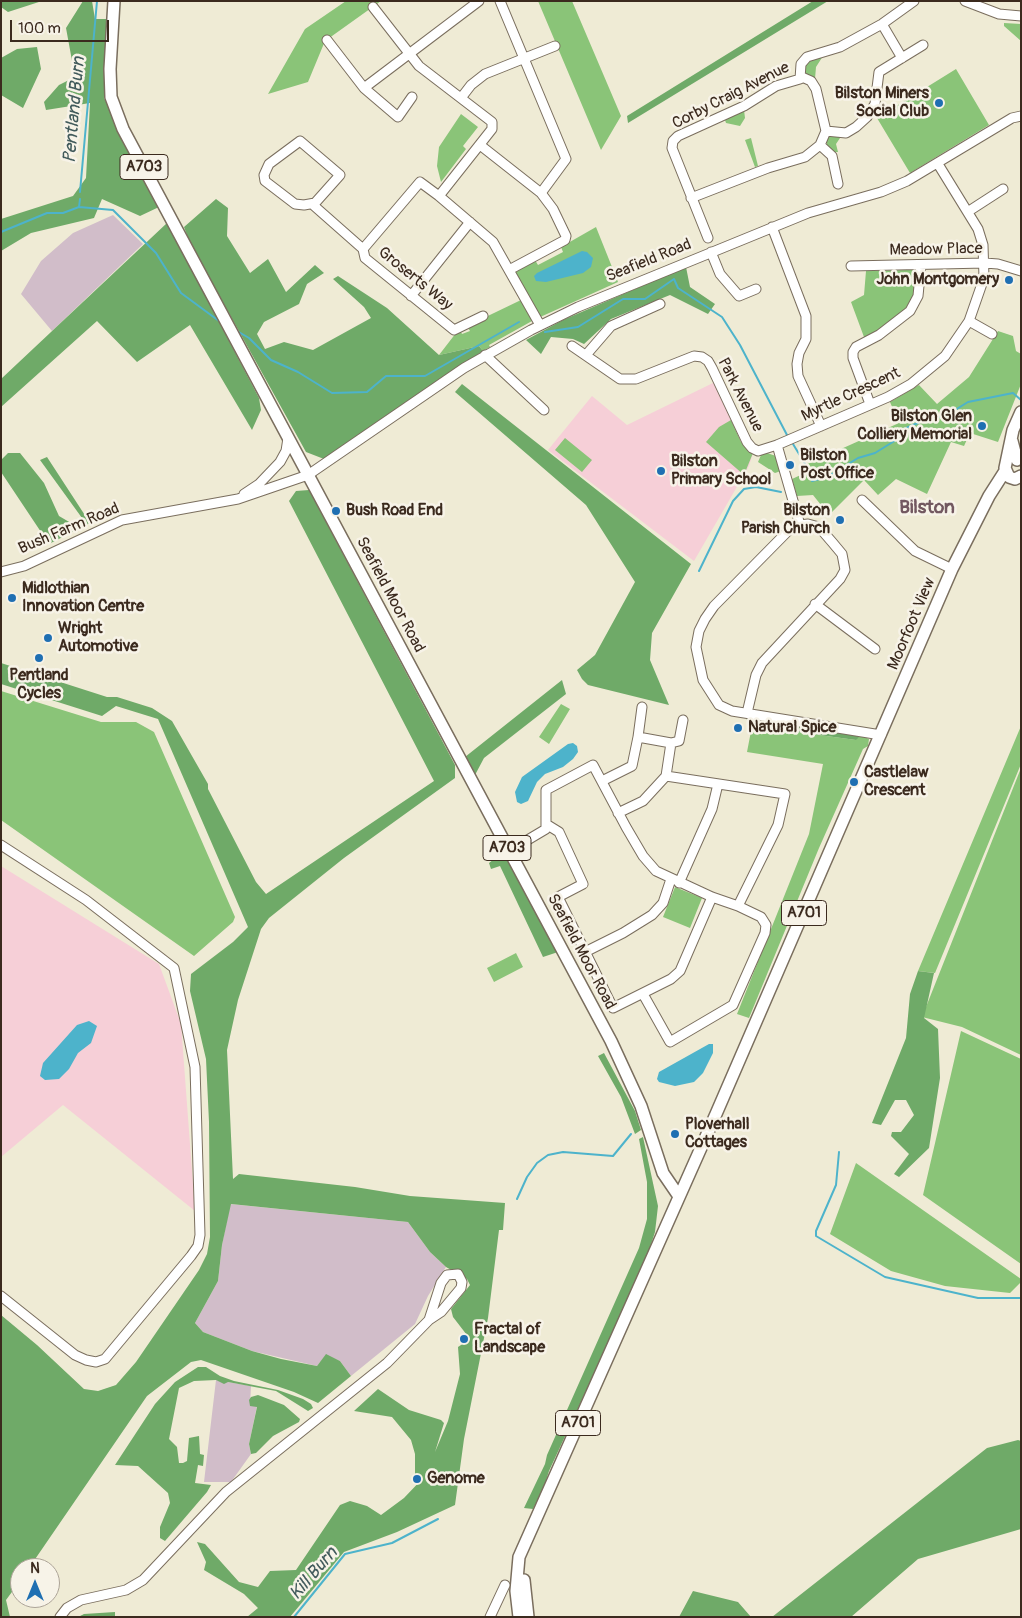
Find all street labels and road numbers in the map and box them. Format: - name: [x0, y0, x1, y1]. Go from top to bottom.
- street label: Corby Craig Avenue: [669, 58, 793, 134]
- road number: A703: [120, 154, 168, 180]
- street label: Seafield Road: [604, 235, 694, 287]
- street label: Meadow Place: [889, 240, 983, 260]
- street label: Groserts Way: [374, 243, 456, 315]
- street label: Park Avenue: [713, 355, 767, 435]
- street label: Myrtle Crescent: [798, 364, 904, 426]
- street label: Bush Farm Road: [16, 499, 122, 559]
- street label: Seafield Moor Road: [351, 534, 429, 656]
- street label: Moorfoot View: [884, 575, 940, 673]
- road number: A703: [483, 836, 531, 860]
- street label: Seafield Moor Road: [542, 891, 620, 1013]
- road number: A701: [782, 900, 826, 926]
- road number: A701: [556, 1410, 600, 1436]

